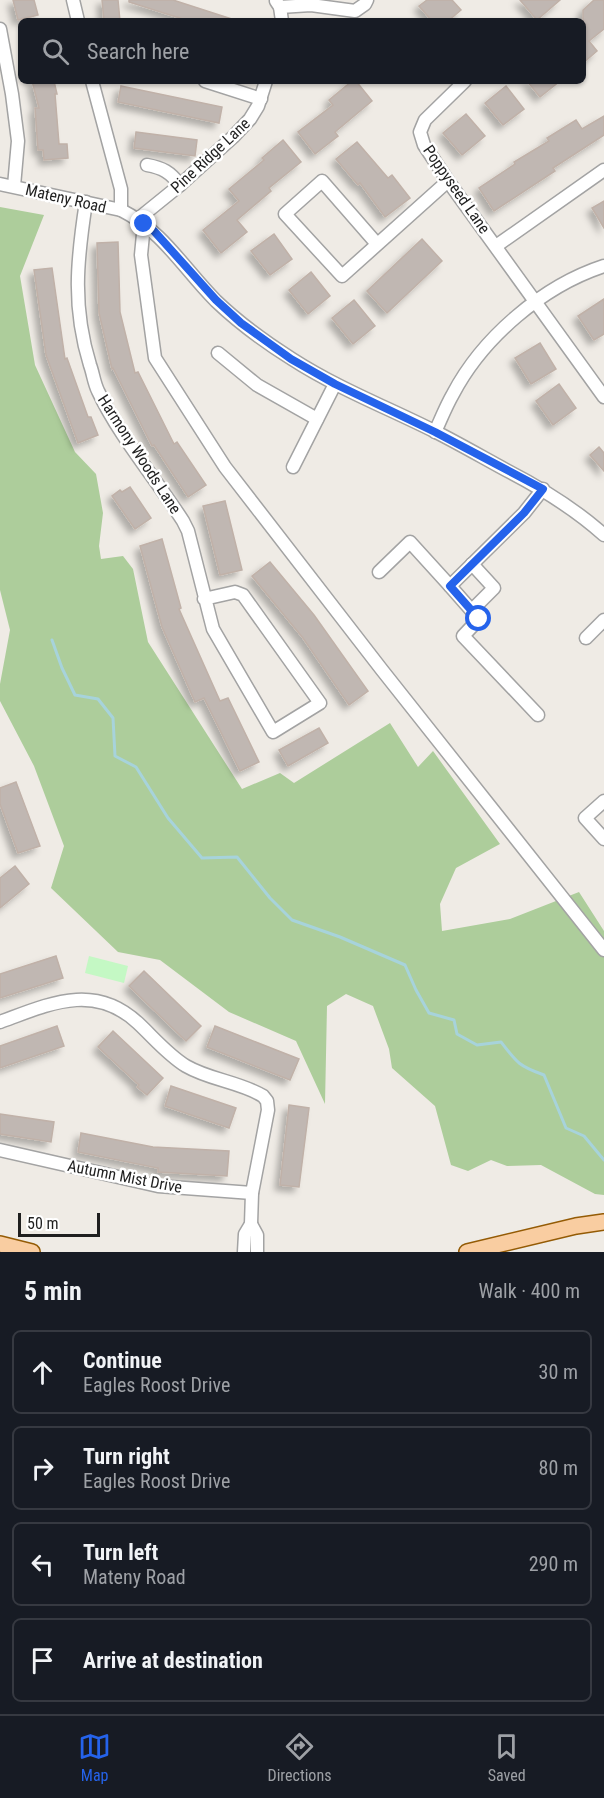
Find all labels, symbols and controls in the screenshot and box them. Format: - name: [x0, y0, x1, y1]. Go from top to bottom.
- search box: [18, 18, 586, 84]
- icon: search: [39, 35, 72, 68]
- text: Search here: [87, 39, 189, 64]
- street label: Pine Ridge Lane: [167, 114, 254, 197]
- street label: Poppyseed Lane: [419, 141, 494, 237]
- street label: Mateny Road: [24, 180, 108, 217]
- route end: [130, 210, 156, 236]
- street label: Harmony Woods Lane: [94, 391, 185, 517]
- route start: [465, 605, 491, 631]
- street label: Autumn Mist Drive: [66, 1156, 184, 1197]
- scale bar: [18, 1210, 100, 1238]
- text: 50 m: [27, 1214, 59, 1233]
- text: 5 min: [24, 1276, 82, 1306]
- text: Walk · 400 m: [479, 1279, 580, 1303]
- text: Continue: [83, 1348, 162, 1373]
- icon: ahead: [26, 1356, 59, 1389]
- text: 30 m: [539, 1360, 578, 1384]
- text: Eagles Roost Drive: [83, 1373, 230, 1397]
- text: Turn right: [83, 1444, 170, 1469]
- icon: right: [26, 1452, 59, 1485]
- text: 80 m: [539, 1456, 578, 1480]
- text: Eagles Roost Drive: [83, 1469, 230, 1493]
- text: Turn left: [83, 1540, 158, 1565]
- icon: left: [26, 1548, 59, 1581]
- text: 290 m: [529, 1552, 578, 1576]
- text: Mateny Road: [83, 1565, 186, 1589]
- icon: arrive: [26, 1644, 59, 1677]
- text: Arrive at destination: [83, 1648, 263, 1673]
- tab: Map: [78, 1730, 111, 1785]
- tab: Directions: [268, 1730, 331, 1785]
- tab: Saved: [488, 1730, 526, 1785]

